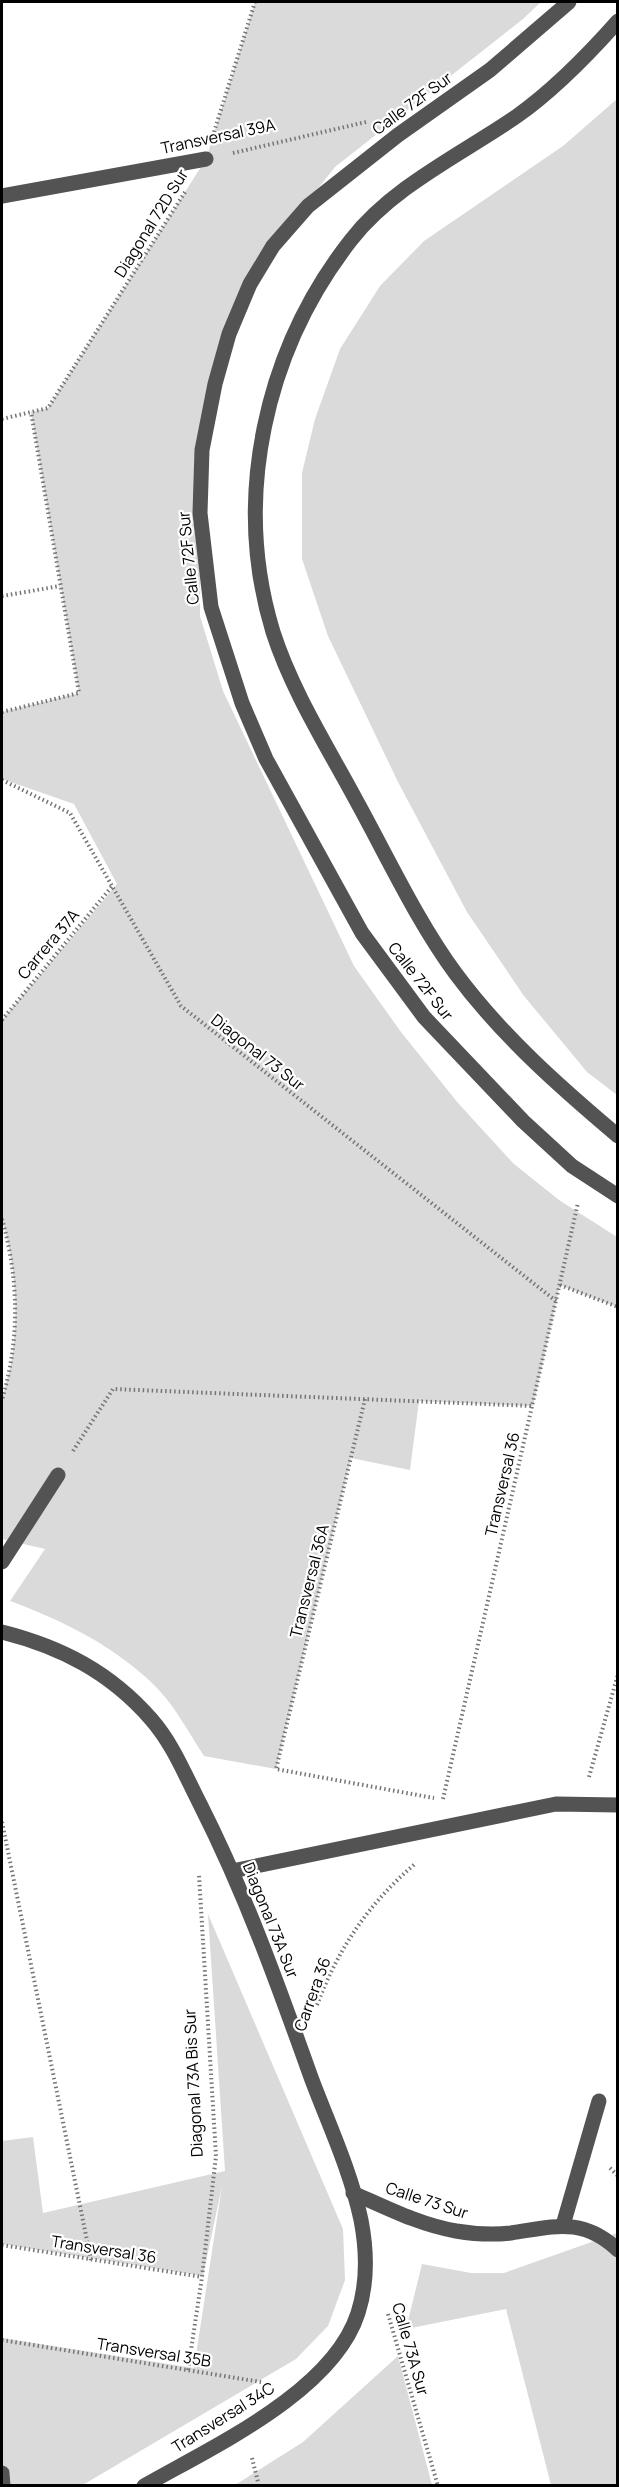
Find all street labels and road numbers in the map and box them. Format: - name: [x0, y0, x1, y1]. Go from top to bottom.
- street label: Calle 72F Sur: [368, 66, 457, 139]
- street label: Transversal 39A: [159, 113, 277, 159]
- street label: Diagonal 72D Sur: [109, 164, 193, 281]
- street label: Calle 72F Sur: [172, 510, 204, 606]
- street label: Carrera 37A: [12, 904, 84, 984]
- street label: Calle 72F Sur: [383, 937, 459, 1025]
- street label: Diagonal 73 Sur: [207, 1009, 309, 1096]
- street label: Transversal 36: [479, 1430, 525, 1538]
- street label: Transversal 36A: [284, 1522, 334, 1640]
- street label: Diagonal 73A Sur: [238, 1859, 304, 1981]
- street label: Carrera 36: [288, 1954, 336, 2034]
- street label: Diagonal 73A Bis Sur: [178, 2008, 208, 2158]
- street label: Calle 73 Sur: [383, 2176, 471, 2224]
- street label: Transversal 36: [50, 2230, 158, 2268]
- street label: Calle 73A Sur: [387, 2300, 435, 2398]
- street label: Transversal 35B: [95, 2332, 213, 2372]
- street label: Transversal 34C: [167, 2377, 279, 2457]

